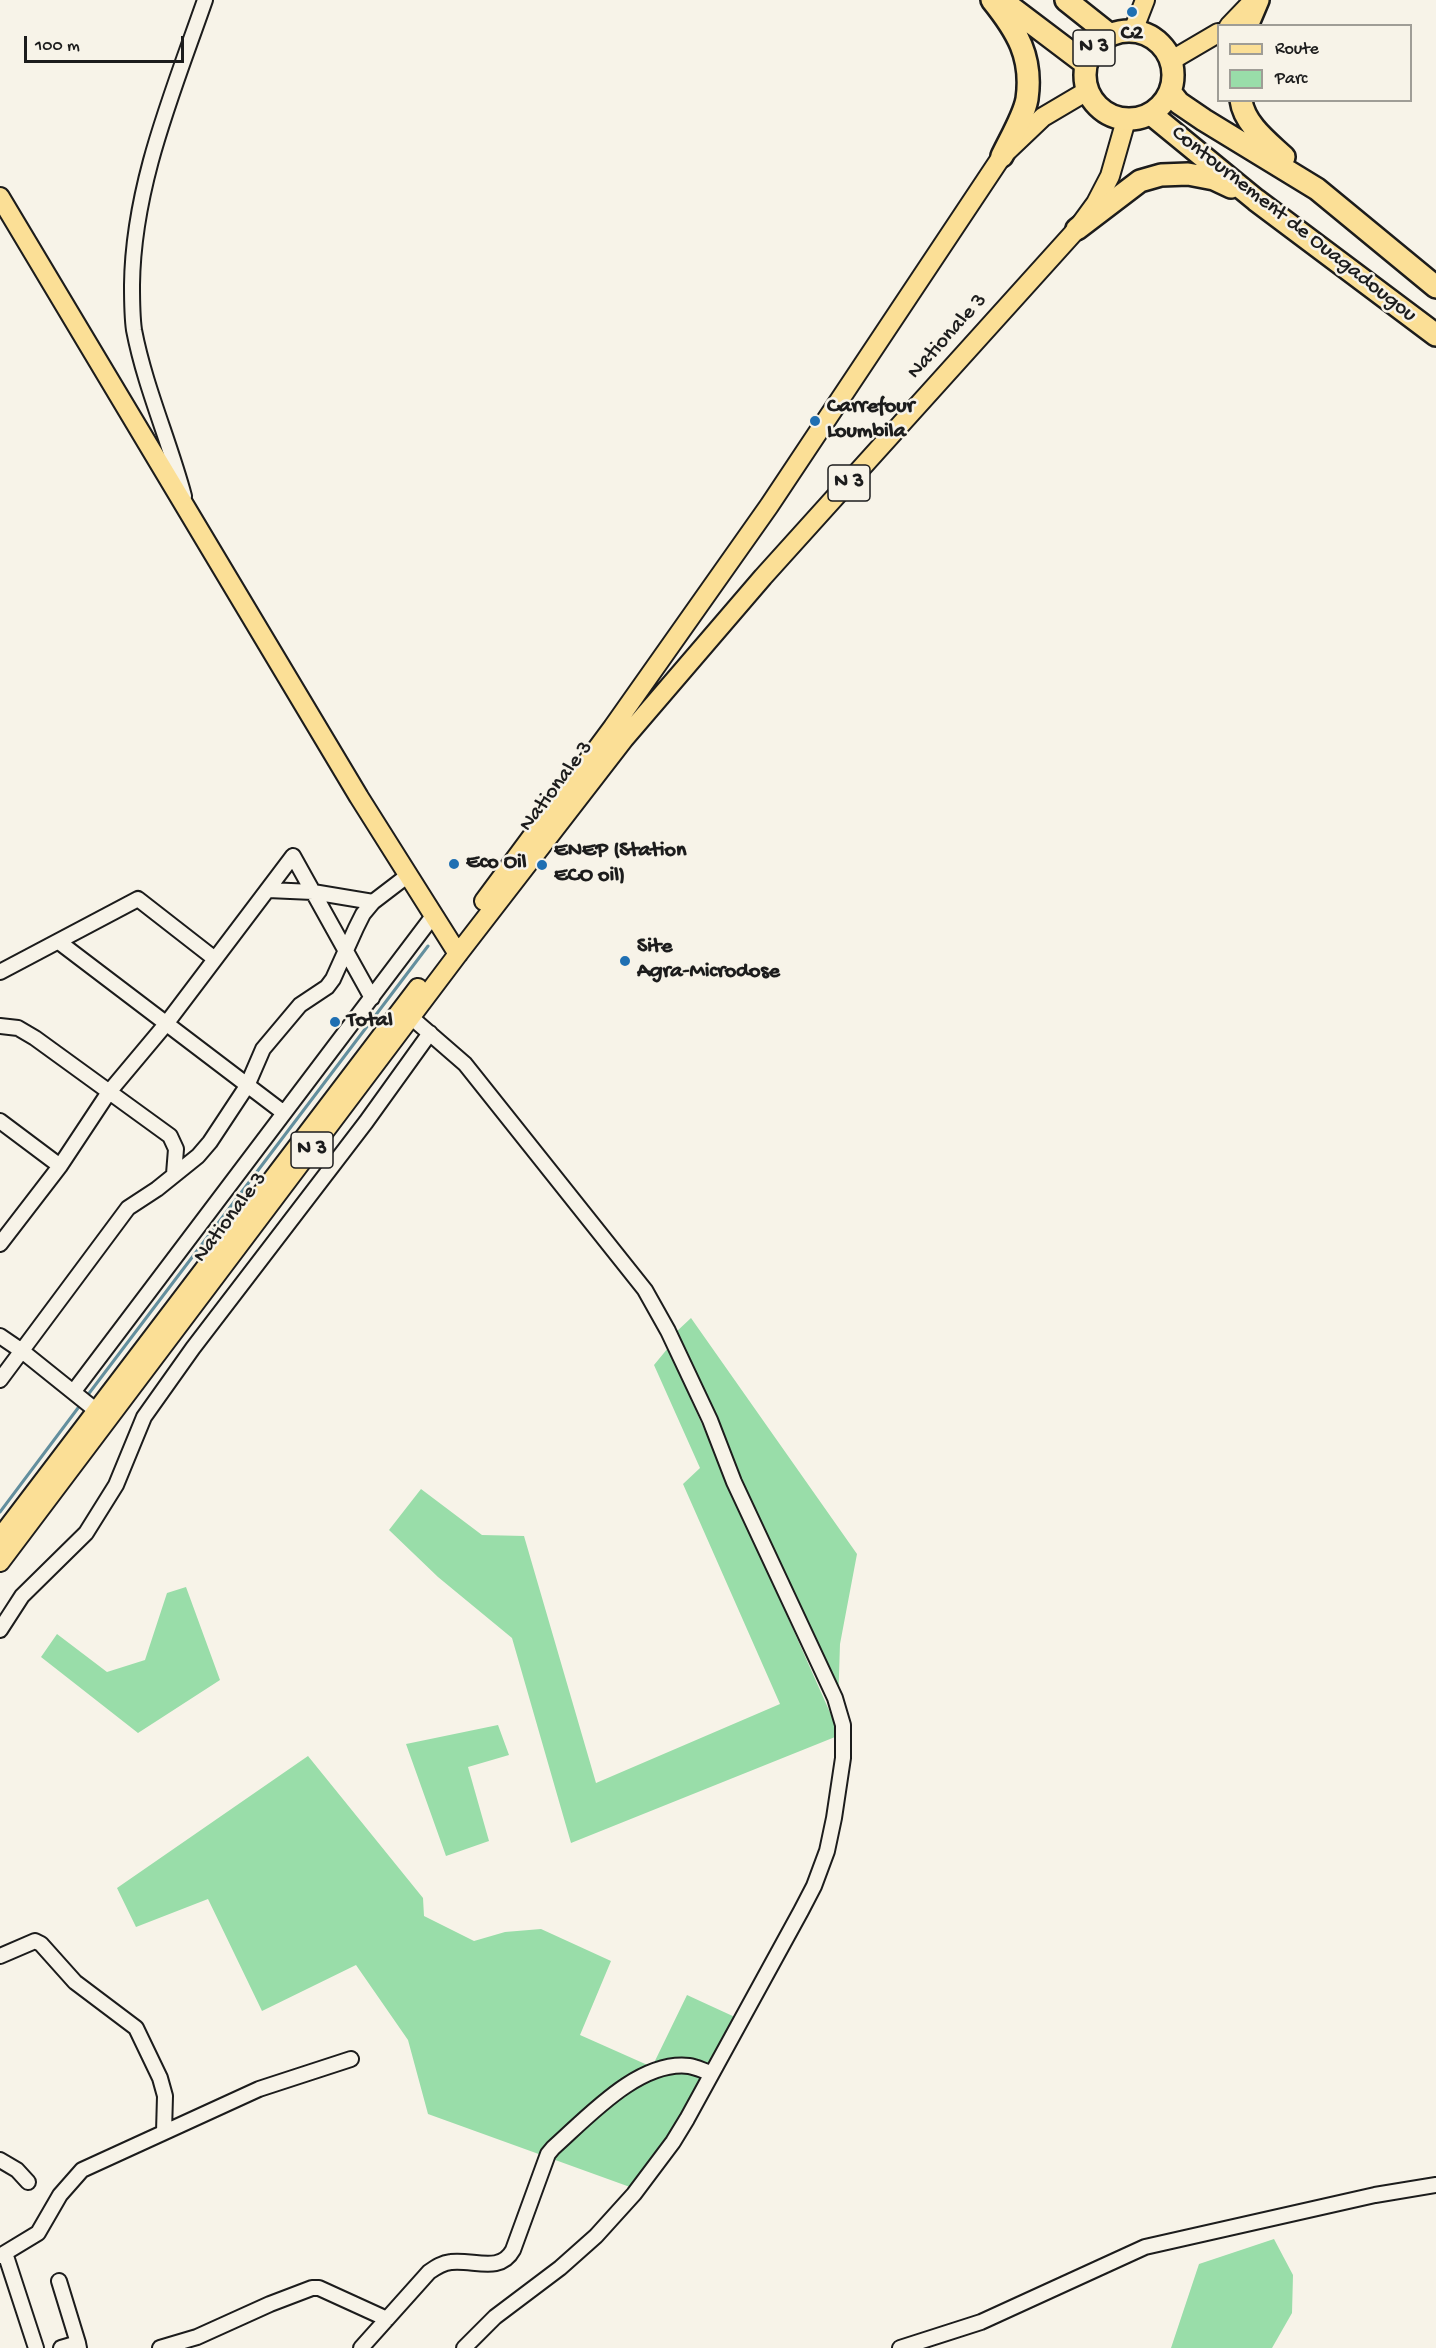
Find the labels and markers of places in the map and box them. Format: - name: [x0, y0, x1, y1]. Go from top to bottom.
- marker: C2: [1125, 5, 1139, 19]
- place label: C2: [1121, 22, 1143, 48]
- place label: Carrefour Loumbila: [827, 395, 914, 446]
- marker: Carrefour Loumbila: [808, 414, 822, 428]
- place label: ENEP (Station ECO oil): [554, 839, 686, 890]
- place label: Eco Oil: [466, 851, 527, 877]
- marker: Eco Oil: [447, 857, 461, 871]
- marker: ENEP (Station ECO oil): [535, 858, 549, 872]
- place label: Site Agra-Microdose: [637, 935, 780, 986]
- marker: Site Agra-Microdose: [618, 954, 632, 968]
- place label: Total: [347, 1009, 393, 1035]
- marker: Total: [328, 1015, 342, 1029]

